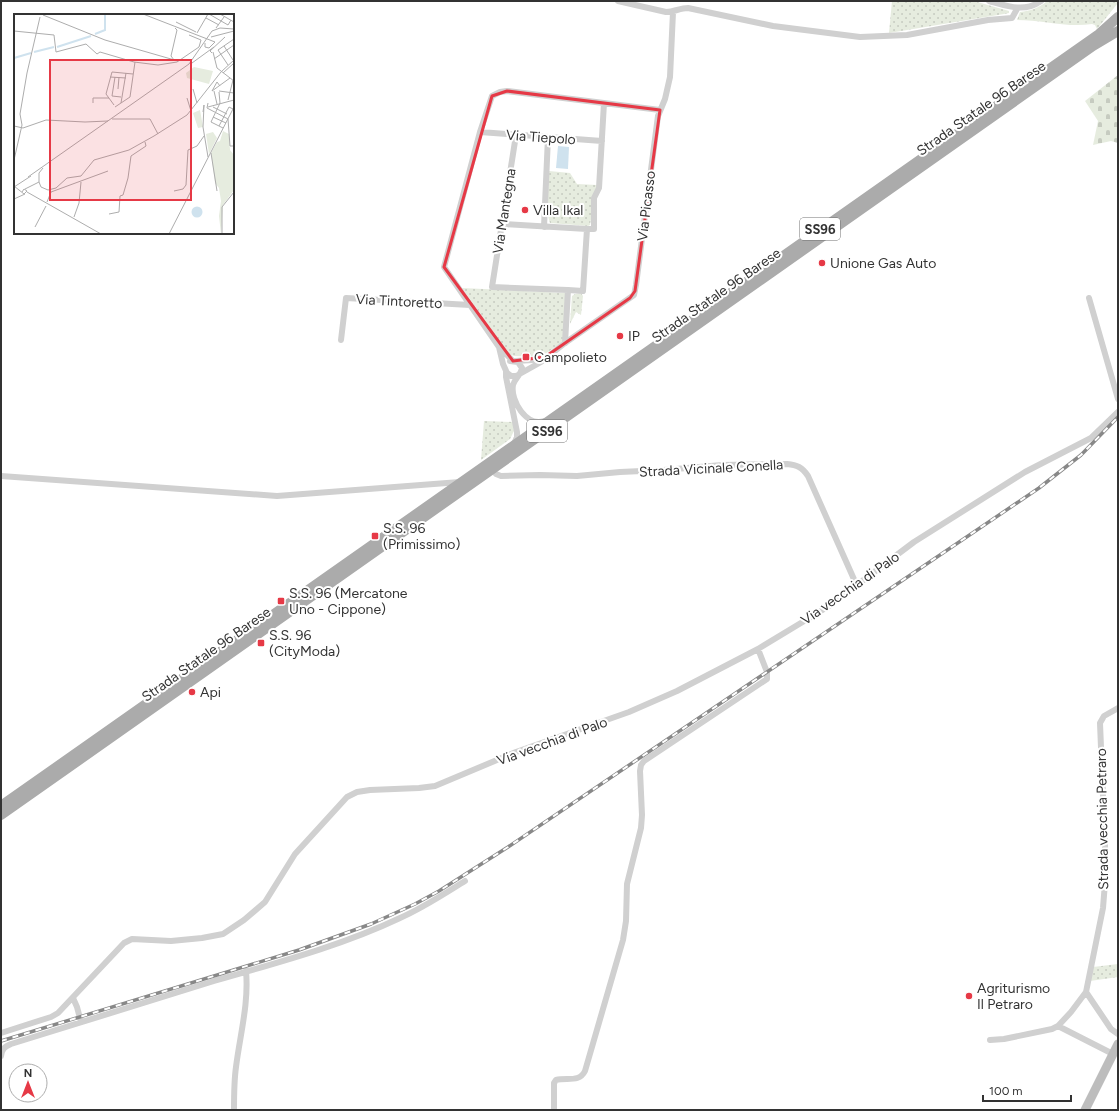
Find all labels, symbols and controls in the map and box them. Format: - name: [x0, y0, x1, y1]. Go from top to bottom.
- inset map: [14, 14, 234, 234]
- street label: Strada Statale 96 Barese: [913, 57, 1049, 159]
- street label: Via Tiepolo: [506, 127, 576, 148]
- street label: Via Mantegna: [489, 167, 520, 255]
- street label: Via Picasso: [634, 170, 659, 242]
- place label: Villa Ikal: [533, 202, 583, 219]
- marker: Villa Ikal: [520, 205, 530, 215]
- road number: SS96: [800, 218, 840, 240]
- street label: Strada Statale 96 Barese: [648, 244, 784, 346]
- place label: Unione Gas Auto: [830, 255, 936, 272]
- marker: Unione Gas Auto: [817, 258, 827, 268]
- street label: Via Tintoretto: [355, 291, 443, 312]
- place label: IP: [628, 328, 640, 345]
- marker: IP: [615, 331, 625, 341]
- place label: Campolieto: [534, 349, 607, 366]
- marker: Campolieto: [521, 352, 531, 362]
- road number: SS96: [527, 420, 567, 442]
- street label: Strada Vicinale Conella: [638, 456, 784, 481]
- place label: S.S. 96 (Primissimo): [383, 520, 460, 553]
- marker: S.S. 96 (Primissimo): [370, 531, 380, 541]
- street label: Via vecchia di Palo: [798, 548, 903, 629]
- place label: S.S. 96 (Mercatone Uno - Cippone): [289, 585, 408, 618]
- marker: S.S. 96 (Mercatone Uno - Cippone): [276, 596, 286, 606]
- street label: Strada Statale 96 Barese: [138, 603, 274, 705]
- place label: S.S. 96 (CityModa): [269, 627, 340, 660]
- marker: S.S. 96 (CityModa): [256, 638, 266, 648]
- place label: Api: [200, 684, 221, 701]
- marker: Api: [187, 687, 197, 697]
- street label: Via vecchia di Palo: [495, 714, 610, 769]
- street label: Strada vecchia Petraro: [1093, 748, 1112, 890]
- place label: Agriturismo Il Petraro: [977, 980, 1050, 1013]
- marker: Agriturismo Il Petraro: [964, 991, 974, 1001]
- north arrow: [8, 1063, 48, 1103]
- text: N: [24, 1067, 32, 1080]
- scale bar: [983, 1077, 1071, 1103]
- text: 100 m: [989, 1084, 1023, 1098]

